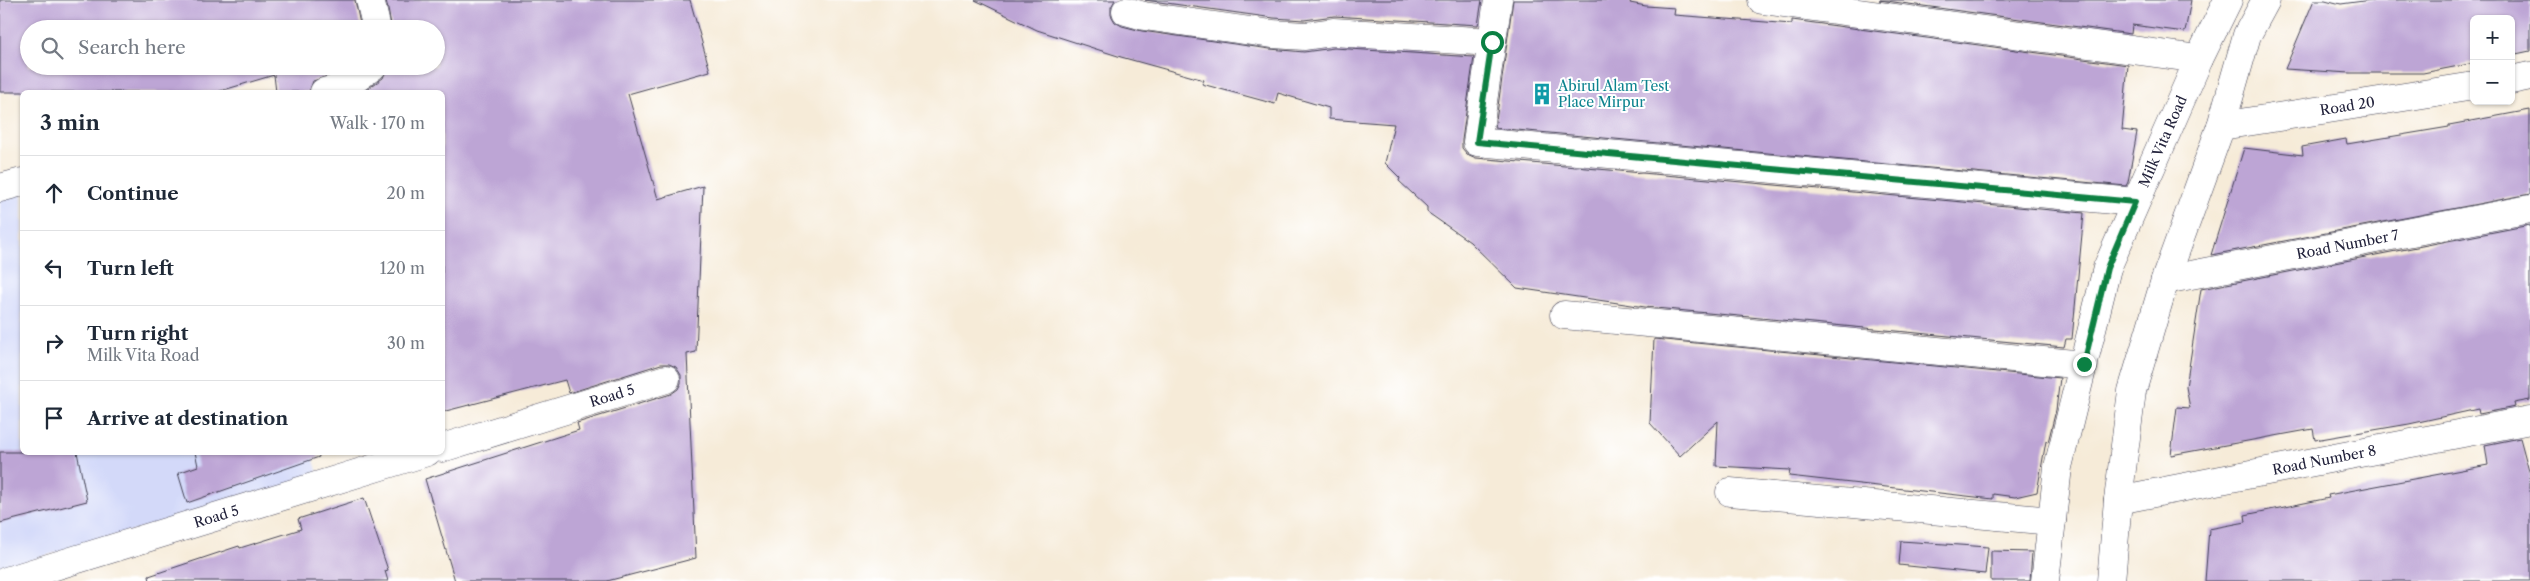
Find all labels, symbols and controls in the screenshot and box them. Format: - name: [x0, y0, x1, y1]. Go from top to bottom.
- map controls: [2470, 15, 2515, 105]
- button: +: [2470, 15, 2515, 60]
- search box: [20, 20, 445, 75]
- route start: [1481, 31, 1504, 54]
- icon: search: [38, 34, 66, 62]
- text: Search here: [78, 36, 186, 59]
- button: −: [2470, 60, 2515, 105]
- place label: Abirul Alam Test Place Mirpur: [1557, 77, 1669, 111]
- building icon: Abirul Alam Test Place Mirpur: [1529, 81, 1555, 107]
- street label: Milk Vita Road: [2135, 92, 2191, 190]
- street label: Road 20: [2319, 93, 2376, 119]
- text: 3 min: [40, 110, 100, 135]
- text: Walk · 170 m: [330, 113, 425, 133]
- icon: ahead: [40, 179, 68, 207]
- text: Continue: [87, 182, 179, 205]
- text: 20 m: [386, 183, 425, 203]
- street label: Road Number 7: [2295, 226, 2400, 263]
- icon: left: [40, 254, 68, 282]
- text: Turn left: [87, 257, 174, 280]
- text: 120 m: [380, 258, 425, 278]
- text: Turn right: [87, 322, 188, 345]
- icon: right: [40, 329, 68, 357]
- text: 30 m: [387, 333, 425, 353]
- text: Milk Vita Road: [87, 345, 200, 365]
- route end: [2073, 353, 2096, 376]
- street label: Road 5: [587, 380, 637, 411]
- icon: arrive: [40, 404, 68, 432]
- text: Arrive at destination: [87, 407, 288, 430]
- street label: Road Number 8: [2271, 441, 2378, 479]
- street label: Road 5: [192, 501, 241, 532]

